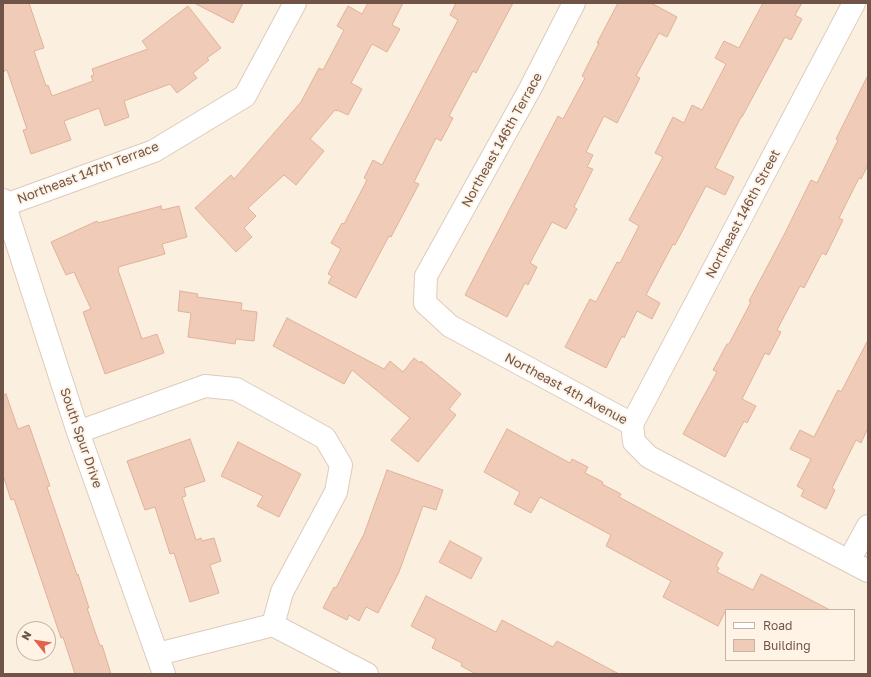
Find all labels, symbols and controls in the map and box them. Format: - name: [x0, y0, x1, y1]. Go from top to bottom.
- street label: Northeast 146th Terrace: [458, 70, 546, 210]
- street label: Northeast 147th Terrace: [15, 139, 161, 207]
- street label: Northeast 146th Street: [702, 147, 784, 281]
- street label: Northeast 4th Avenue: [502, 350, 630, 428]
- street label: South Spur Drive: [57, 386, 105, 490]
- legend: [725, 609, 855, 661]
- text: Road: [763, 618, 792, 633]
- north arrow: [16, 621, 56, 661]
- text: N: [18, 628, 34, 642]
- text: Building: [763, 638, 811, 653]

